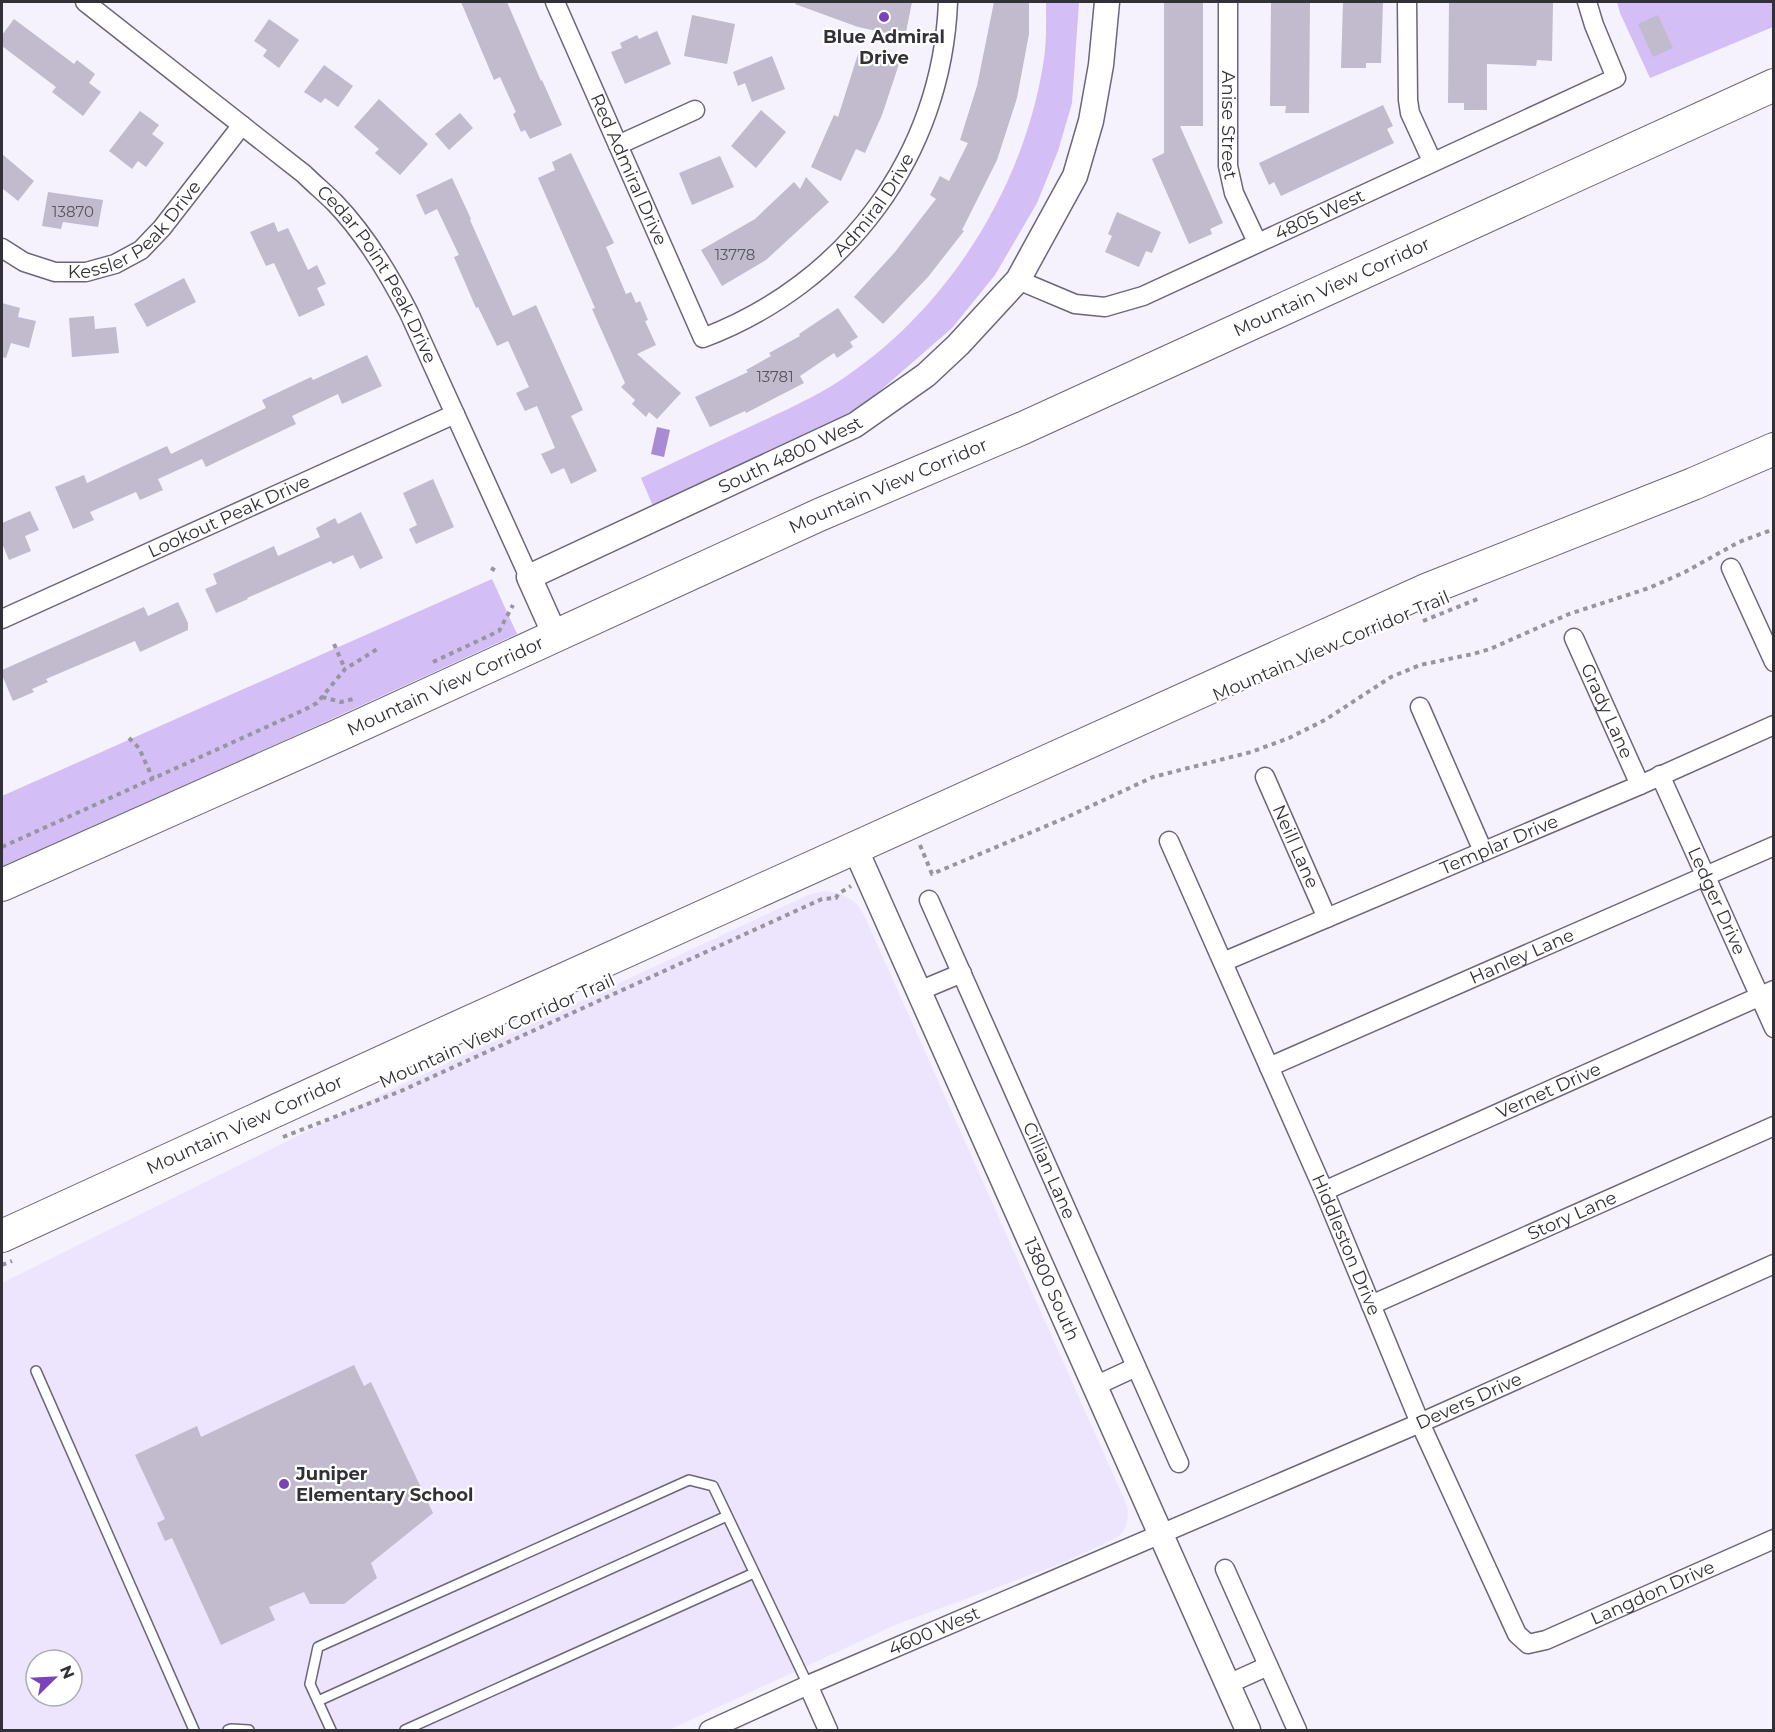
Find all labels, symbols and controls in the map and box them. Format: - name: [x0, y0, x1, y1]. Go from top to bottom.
- marker: Blue Admiral Drive: [877, 10, 891, 24]
- place label: Blue Admiral Drive: [823, 26, 945, 69]
- street label: Anise Street: [1216, 71, 1242, 181]
- street label: Red Admiral Drive: [586, 90, 672, 249]
- street label: Admiral Drive: [829, 149, 919, 261]
- street label: Kessler Peak Drive: [68, 176, 206, 283]
- street label: Cedar Point Peak Drive: [312, 181, 441, 367]
- street label: 4805 West: [1271, 184, 1368, 245]
- house number: 13870: [52, 202, 94, 221]
- street label: Mountain View Corridor: [1230, 233, 1433, 341]
- house number: 13778: [715, 245, 755, 264]
- house number: 13781: [756, 367, 794, 386]
- street label: South 4800 West: [715, 412, 867, 498]
- street label: Mountain View Corridor: [785, 433, 991, 538]
- street label: Lookout Peak Drive: [144, 470, 313, 563]
- street label: Mountain View Corridor Trail: [1209, 586, 1453, 706]
- street label: Mountain View Corridor: [344, 632, 547, 741]
- street label: Grady Lane: [1576, 660, 1638, 762]
- street label: Neill Lane: [1268, 801, 1324, 892]
- street label: Templar Drive: [1437, 810, 1562, 880]
- street label: Ledger Drive: [1683, 843, 1751, 958]
- street label: Hanley Lane: [1466, 924, 1578, 989]
- street label: Mountain View Corridor Trail: [376, 969, 618, 1093]
- street label: Vernet Drive: [1493, 1058, 1604, 1124]
- street label: Mountain View Corridor: [143, 1070, 347, 1179]
- street label: Cillian Lane: [1018, 1119, 1080, 1223]
- street label: Hiddleston Drive: [1307, 1171, 1385, 1319]
- street label: Story Lane: [1524, 1186, 1620, 1245]
- street label: 13800 South: [1019, 1234, 1084, 1344]
- street label: Devers Drive: [1412, 1368, 1525, 1434]
- place label: Juniper Elementary School: [295, 1463, 473, 1506]
- marker: Juniper Elementary School: [277, 1477, 291, 1491]
- street label: Langdon Drive: [1587, 1556, 1718, 1630]
- street label: 4600 West: [885, 1602, 983, 1660]
- north arrow: [24, 1648, 84, 1708]
- text: N: [56, 1662, 79, 1682]

